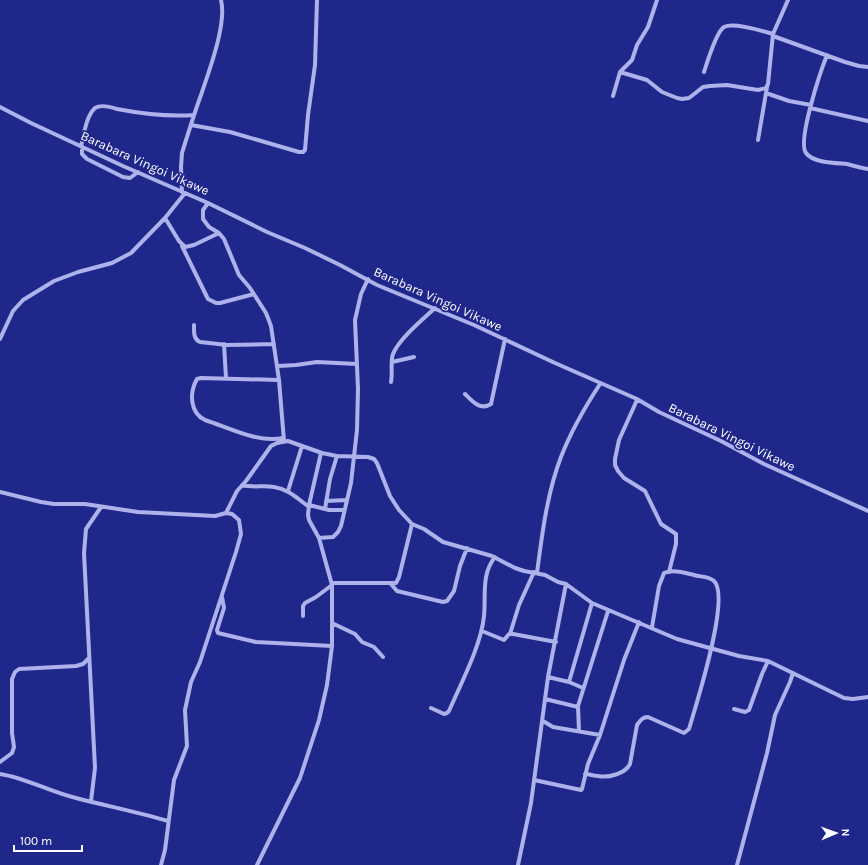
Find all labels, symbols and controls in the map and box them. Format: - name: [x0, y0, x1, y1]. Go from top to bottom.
- street label: Barabara Vingoi Vikawe: [78, 128, 212, 198]
- street label: Barabara Vingoi Vikawe: [371, 264, 505, 334]
- street label: Barabara Vingoi Vikawe: [666, 400, 798, 474]
- north arrow: [816, 813, 856, 853]
- scale bar: [14, 827, 82, 853]
- text: N: [839, 828, 852, 837]
- text: 100 m: [20, 834, 52, 848]

